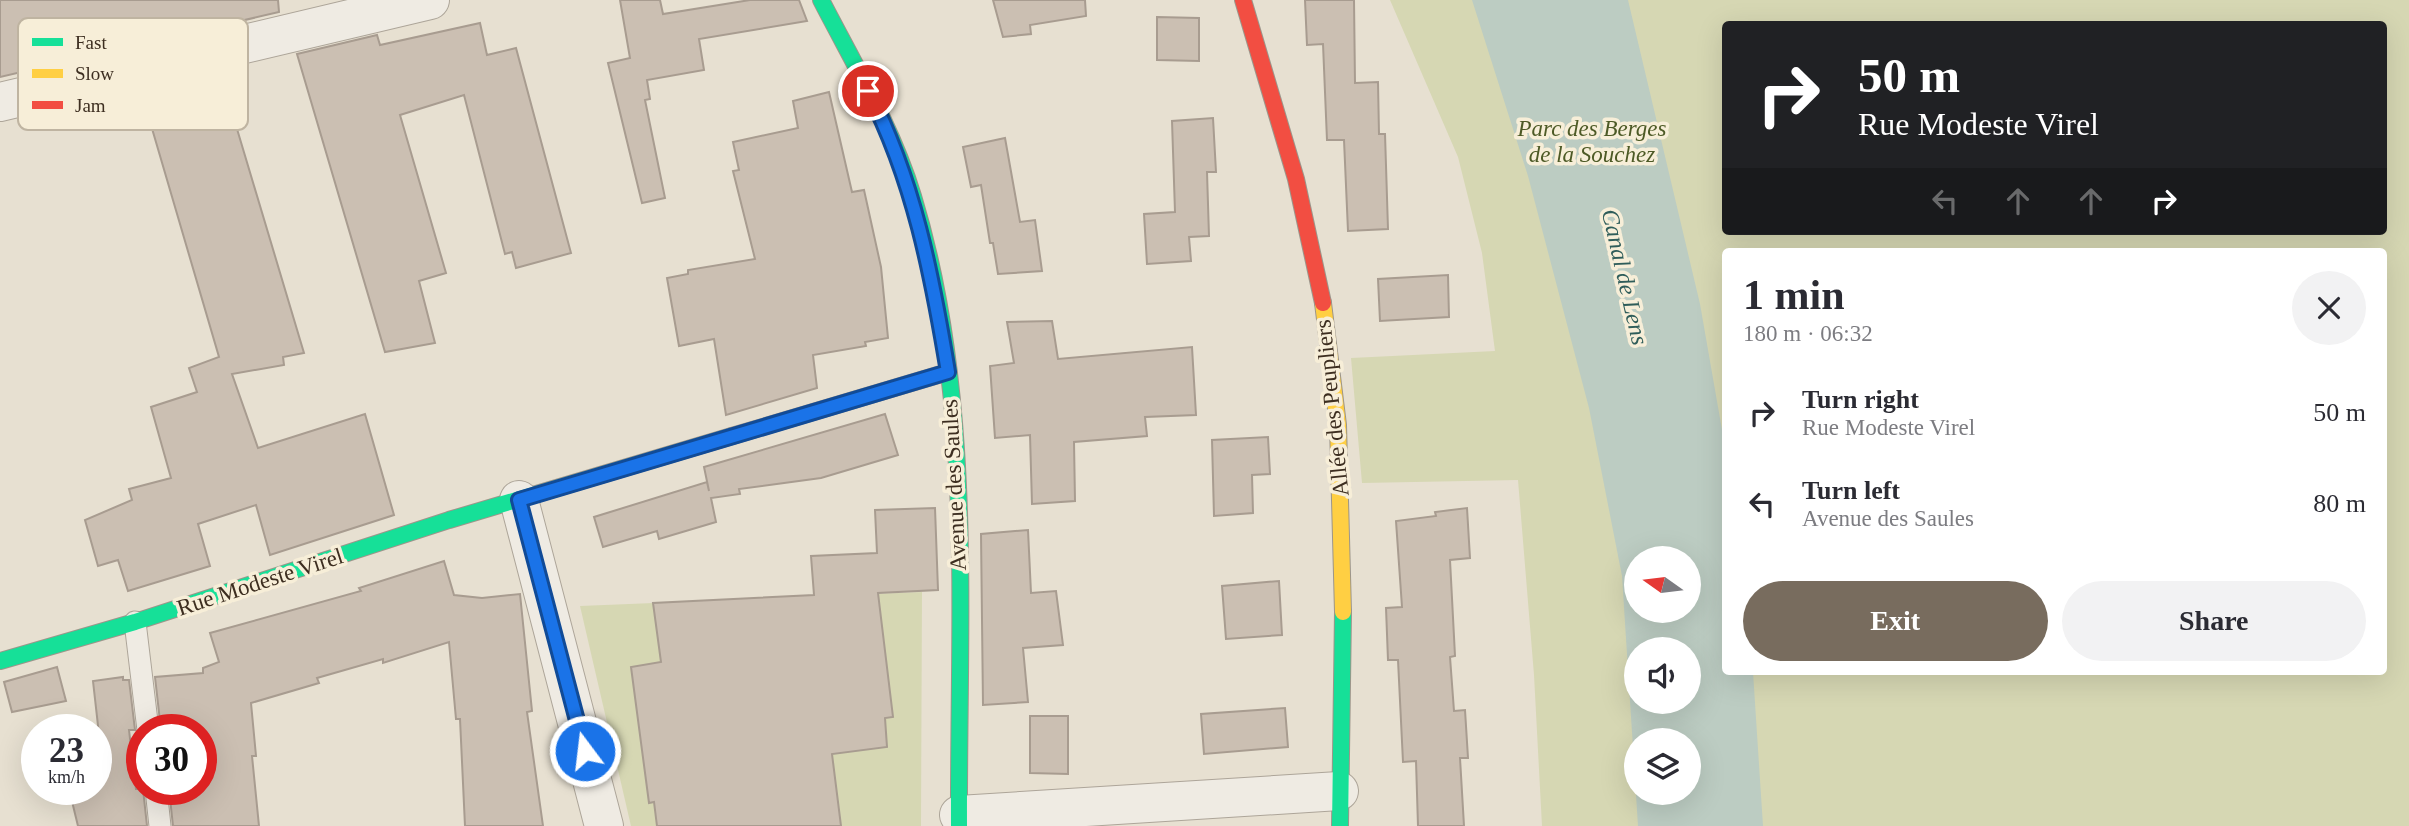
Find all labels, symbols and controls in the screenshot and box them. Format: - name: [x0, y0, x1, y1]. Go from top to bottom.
- legend: [18, 18, 248, 130]
- text: Fast: [75, 32, 107, 53]
- text: 50 m: [1858, 48, 1960, 103]
- icon: right: [1743, 49, 1834, 140]
- pin: [838, 61, 898, 121]
- text: Slow: [75, 63, 114, 84]
- icon: arrive: [849, 72, 887, 110]
- text: Jam: [75, 95, 106, 116]
- text: Rue Modeste Virel: [1858, 106, 2099, 142]
- park label: Parc des Berges de la Souchez: [1516, 116, 1667, 167]
- icon: left: [1926, 182, 1964, 220]
- icon: ahead: [1999, 182, 2037, 220]
- icon: ahead: [2072, 182, 2110, 220]
- icon: right: [2145, 182, 2183, 220]
- water label: Canal de Lens: [1597, 207, 1653, 347]
- button: close: [2292, 271, 2366, 345]
- text: 1 min: [1743, 272, 1845, 318]
- street label: Allée des Peupliers: [1310, 318, 1354, 498]
- text: 180 m · 06:32: [1743, 321, 1873, 346]
- text: Turn right: [1802, 385, 1919, 414]
- icon: right: [1743, 394, 1781, 432]
- street label: Avenue des Saules: [937, 398, 971, 572]
- text: 50 m: [2313, 398, 2366, 427]
- text: Rue Modeste Virel: [1802, 415, 1975, 440]
- text: Turn left: [1802, 476, 1900, 505]
- icon: left: [1743, 485, 1781, 523]
- text: 80 m: [2313, 489, 2366, 518]
- text: Avenue des Saules: [1802, 506, 1974, 531]
- street label: Rue Modeste Virel: [174, 543, 346, 621]
- north arrow: [1624, 546, 1701, 623]
- map controls: [1624, 546, 1701, 805]
- button: Exit: [1743, 581, 2048, 661]
- button: Share: [2062, 581, 2366, 661]
- button: sound: [1624, 637, 1701, 714]
- speed limit sign: 30: [126, 714, 217, 805]
- position arrow: [548, 714, 622, 788]
- button: layers: [1624, 728, 1701, 805]
- text: 23: [49, 731, 84, 770]
- text: km/h: [48, 767, 85, 787]

